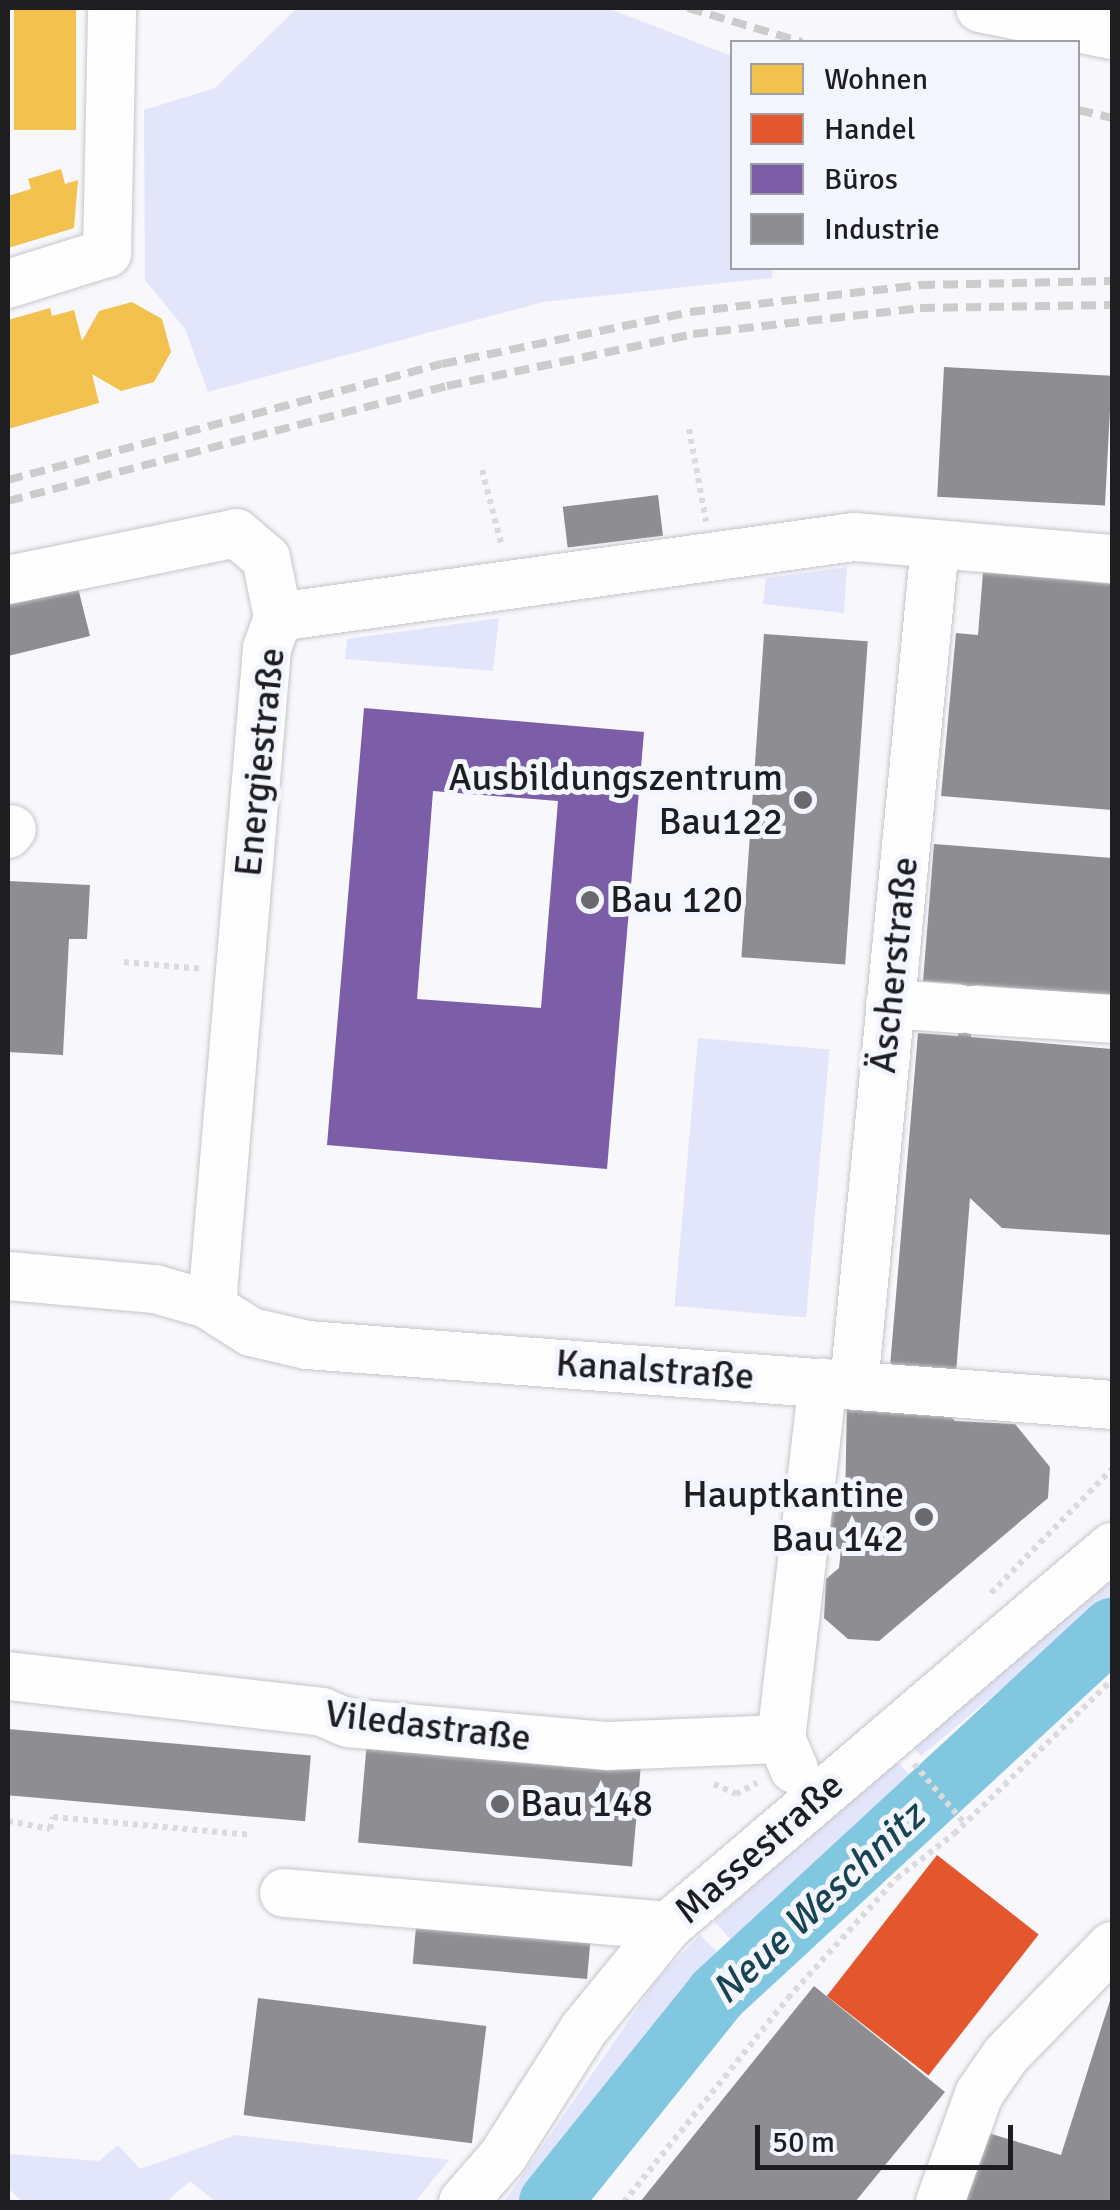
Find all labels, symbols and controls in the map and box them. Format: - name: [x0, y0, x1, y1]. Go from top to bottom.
- legend: [730, 40, 1080, 270]
- text: Wohnen: [824, 61, 928, 98]
- text: Handel: [824, 111, 916, 148]
- text: Büros: [824, 161, 898, 198]
- text: Industrie: [824, 211, 940, 248]
- street label: Energiestraße: [225, 645, 295, 879]
- place label: Ausbildungszentrum Bau122: [449, 755, 783, 844]
- marker: Ausbildungszentrum Bau122: [792, 789, 814, 811]
- street label: Äscherstraße: [860, 855, 928, 1075]
- place label: Bau 120: [610, 877, 743, 923]
- marker: Bau 120: [579, 889, 601, 911]
- street label: Kanalstraße: [554, 1340, 756, 1400]
- place label: Hauptkantine Bau 142: [682, 1472, 904, 1562]
- marker: Hauptkantine Bau 142: [913, 1506, 935, 1528]
- street label: Viledastraße: [322, 1691, 534, 1761]
- street label: Massestraße: [666, 1763, 852, 1933]
- place label: Bau 148: [520, 1781, 653, 1827]
- water label: Neue Weschnitz: [702, 1792, 934, 2014]
- marker: Bau 148: [489, 1793, 511, 1815]
- scale bar: [760, 2105, 1018, 2167]
- text: 50 m: [772, 2124, 835, 2161]

